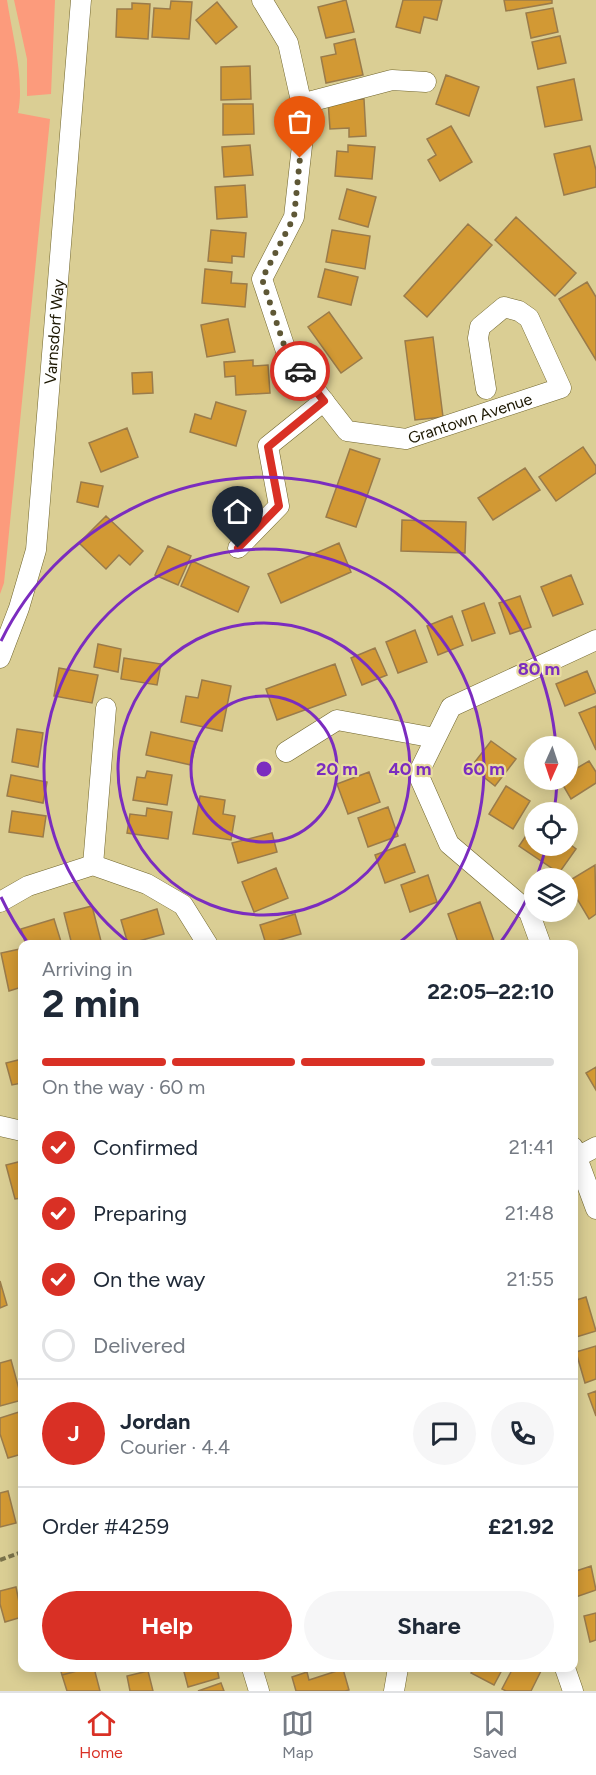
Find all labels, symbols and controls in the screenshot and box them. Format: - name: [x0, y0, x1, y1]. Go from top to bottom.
- pin: [274, 96, 325, 158]
- icon: bag: [283, 105, 316, 138]
- street label: Varnsdorf Way: [41, 278, 68, 385]
- courier: [270, 341, 330, 401]
- icon: car: [284, 355, 317, 388]
- street label: Grantown Avenue: [406, 389, 535, 448]
- pin: [212, 486, 263, 548]
- icon: home: [221, 495, 254, 528]
- text: 80 m: [518, 658, 560, 680]
- north arrow: [524, 736, 578, 790]
- map controls: [524, 736, 578, 922]
- text: 20 m: [316, 758, 358, 780]
- text: 40 m: [388, 758, 432, 780]
- text: 60 m: [463, 758, 505, 780]
- centre of rings: [254, 759, 274, 779]
- button: locate: [524, 802, 578, 856]
- button: layers: [524, 868, 578, 922]
- text: Arriving in: [42, 957, 132, 981]
- text: 22:05–22:10: [427, 978, 554, 1005]
- text: 2 min: [42, 980, 140, 1027]
- text: On the way · 60 m: [42, 1075, 205, 1099]
- icon: check: [42, 1131, 75, 1164]
- text: Confirmed: [93, 1134, 198, 1161]
- text: 21:41: [509, 1135, 554, 1159]
- icon: check: [42, 1197, 75, 1230]
- text: Preparing: [93, 1200, 187, 1227]
- text: 21:48: [505, 1201, 554, 1225]
- icon: check: [42, 1263, 75, 1296]
- text: On the way: [93, 1266, 205, 1293]
- text: 21:55: [507, 1267, 554, 1291]
- text: Delivered: [93, 1332, 186, 1359]
- button: chat: [413, 1402, 476, 1465]
- button: phone: [491, 1402, 554, 1465]
- text: Jordan: [120, 1408, 191, 1435]
- text: J: [67, 1420, 80, 1447]
- text: Courier · 4.4: [120, 1435, 230, 1459]
- text: Order #4259: [42, 1513, 169, 1540]
- text: £21.92: [488, 1513, 554, 1540]
- button: Help: [42, 1591, 292, 1660]
- button: Share: [304, 1591, 554, 1660]
- tab: Home: [79, 1707, 123, 1762]
- tab: Map: [281, 1707, 314, 1762]
- tab: Saved: [473, 1707, 517, 1762]

